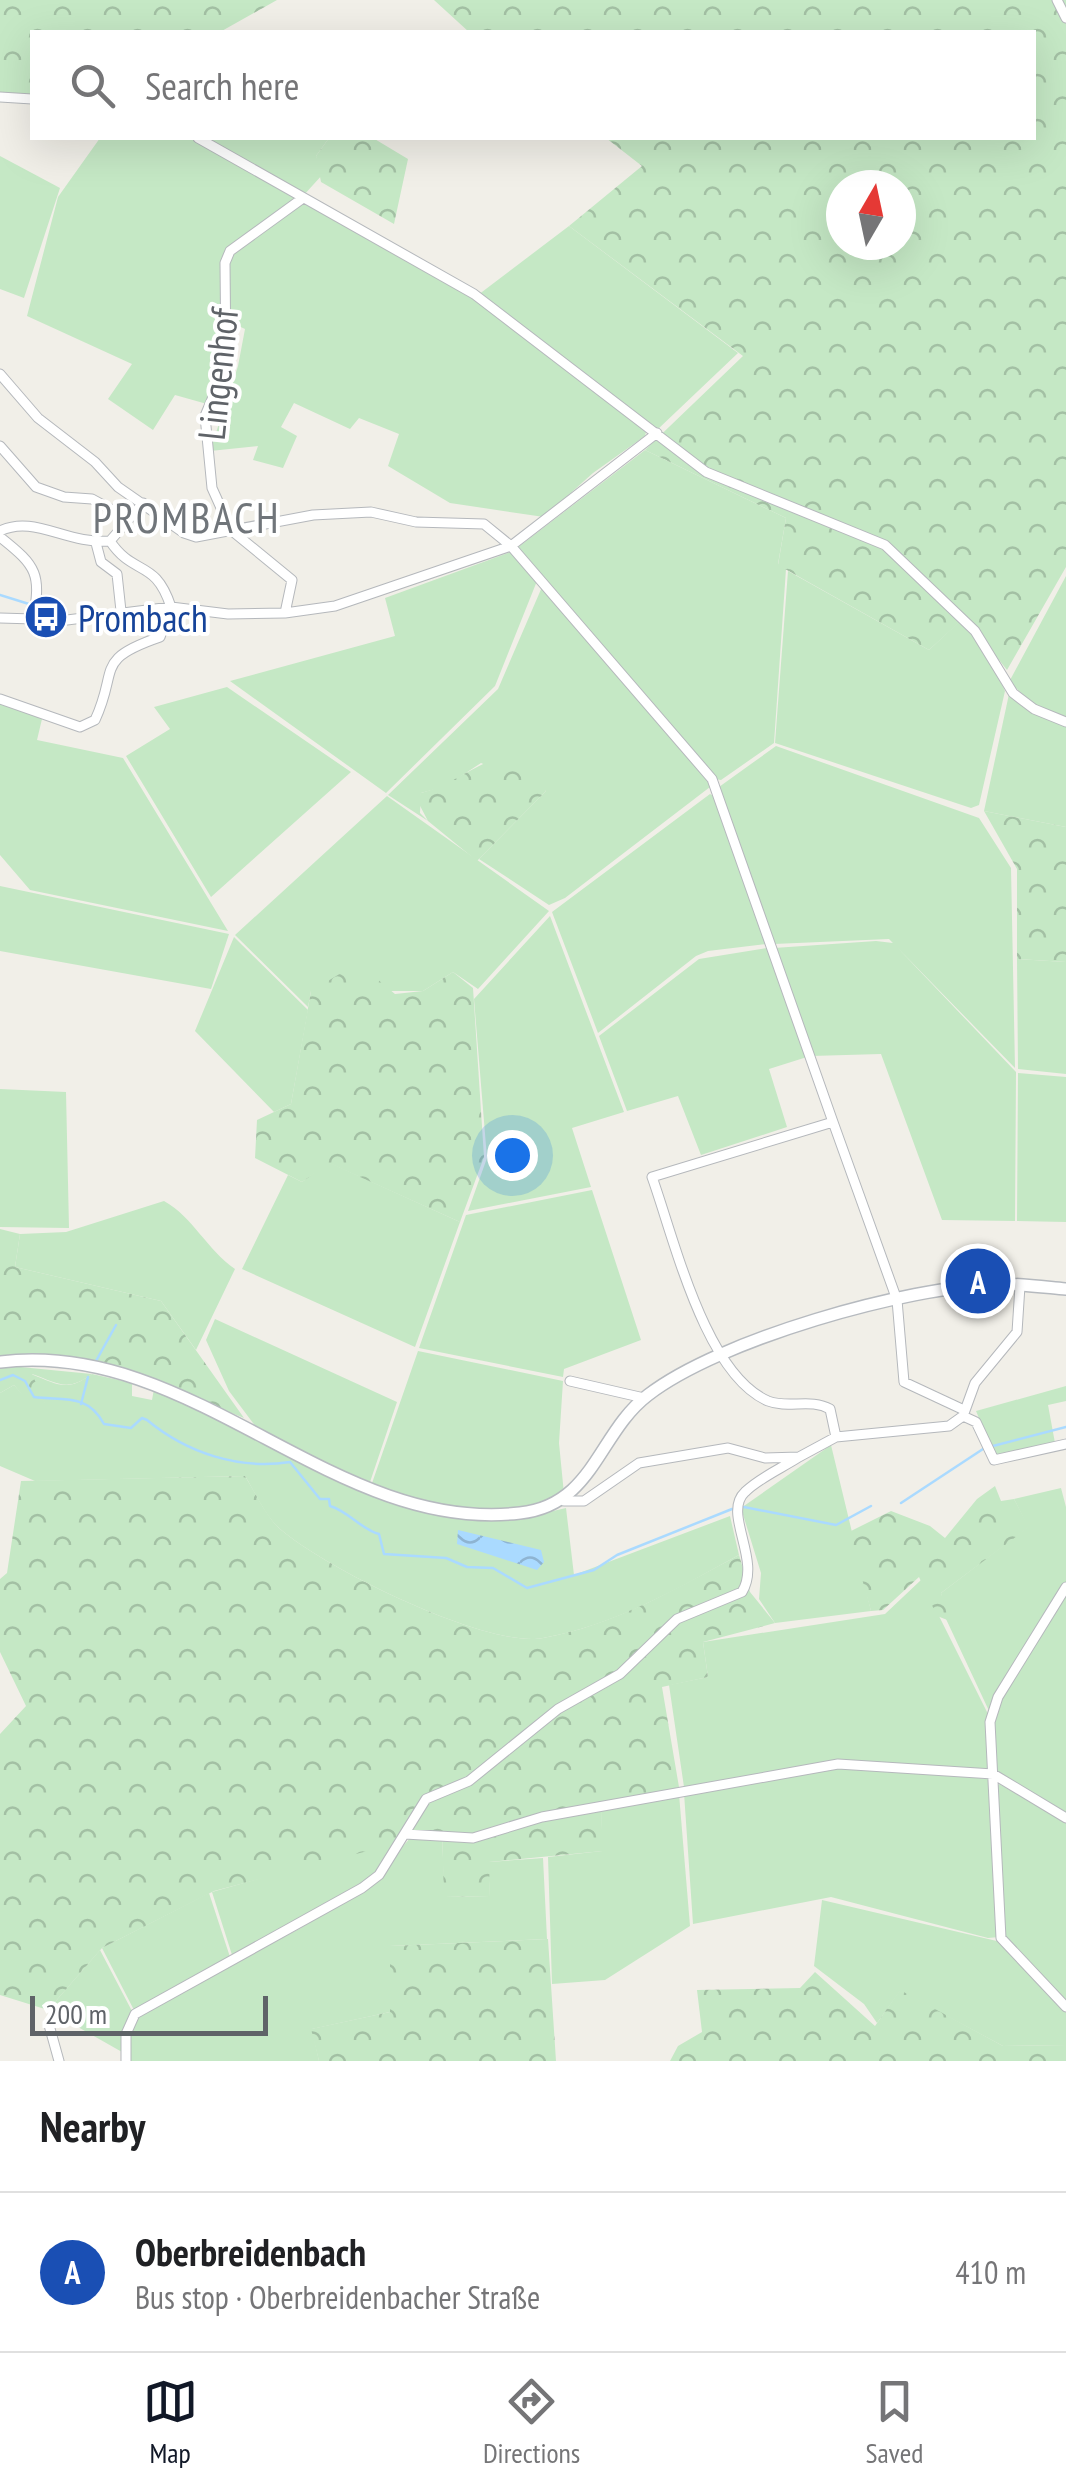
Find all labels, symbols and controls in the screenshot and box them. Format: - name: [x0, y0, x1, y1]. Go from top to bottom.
- search box: [30, 30, 1036, 140]
- icon: search: [65, 58, 120, 113]
- text: Search here: [145, 61, 299, 110]
- north arrow: [826, 170, 916, 260]
- street label: Lingenhof: [186, 305, 248, 442]
- district label: PROMBACH: [93, 490, 281, 545]
- place label: Prombach: [78, 593, 208, 642]
- bus stop icon: Prombach: [23, 594, 69, 640]
- your location: [487, 1130, 538, 1181]
- pin: A: [946, 1244, 1010, 1318]
- scale bar: [30, 1991, 268, 2036]
- text: 200 m: [45, 1995, 107, 2032]
- text: Nearby: [40, 2099, 145, 2154]
- text: Oberbreidenbach: [135, 2227, 366, 2276]
- text: A: [64, 2251, 81, 2293]
- text: 410 m: [955, 2251, 1026, 2293]
- text: Bus stop · Oberbreidenbacher Straße: [135, 2276, 540, 2318]
- tab: Map: [143, 2374, 198, 2471]
- tab: Directions: [483, 2374, 580, 2471]
- tab: Saved: [866, 2374, 923, 2471]

